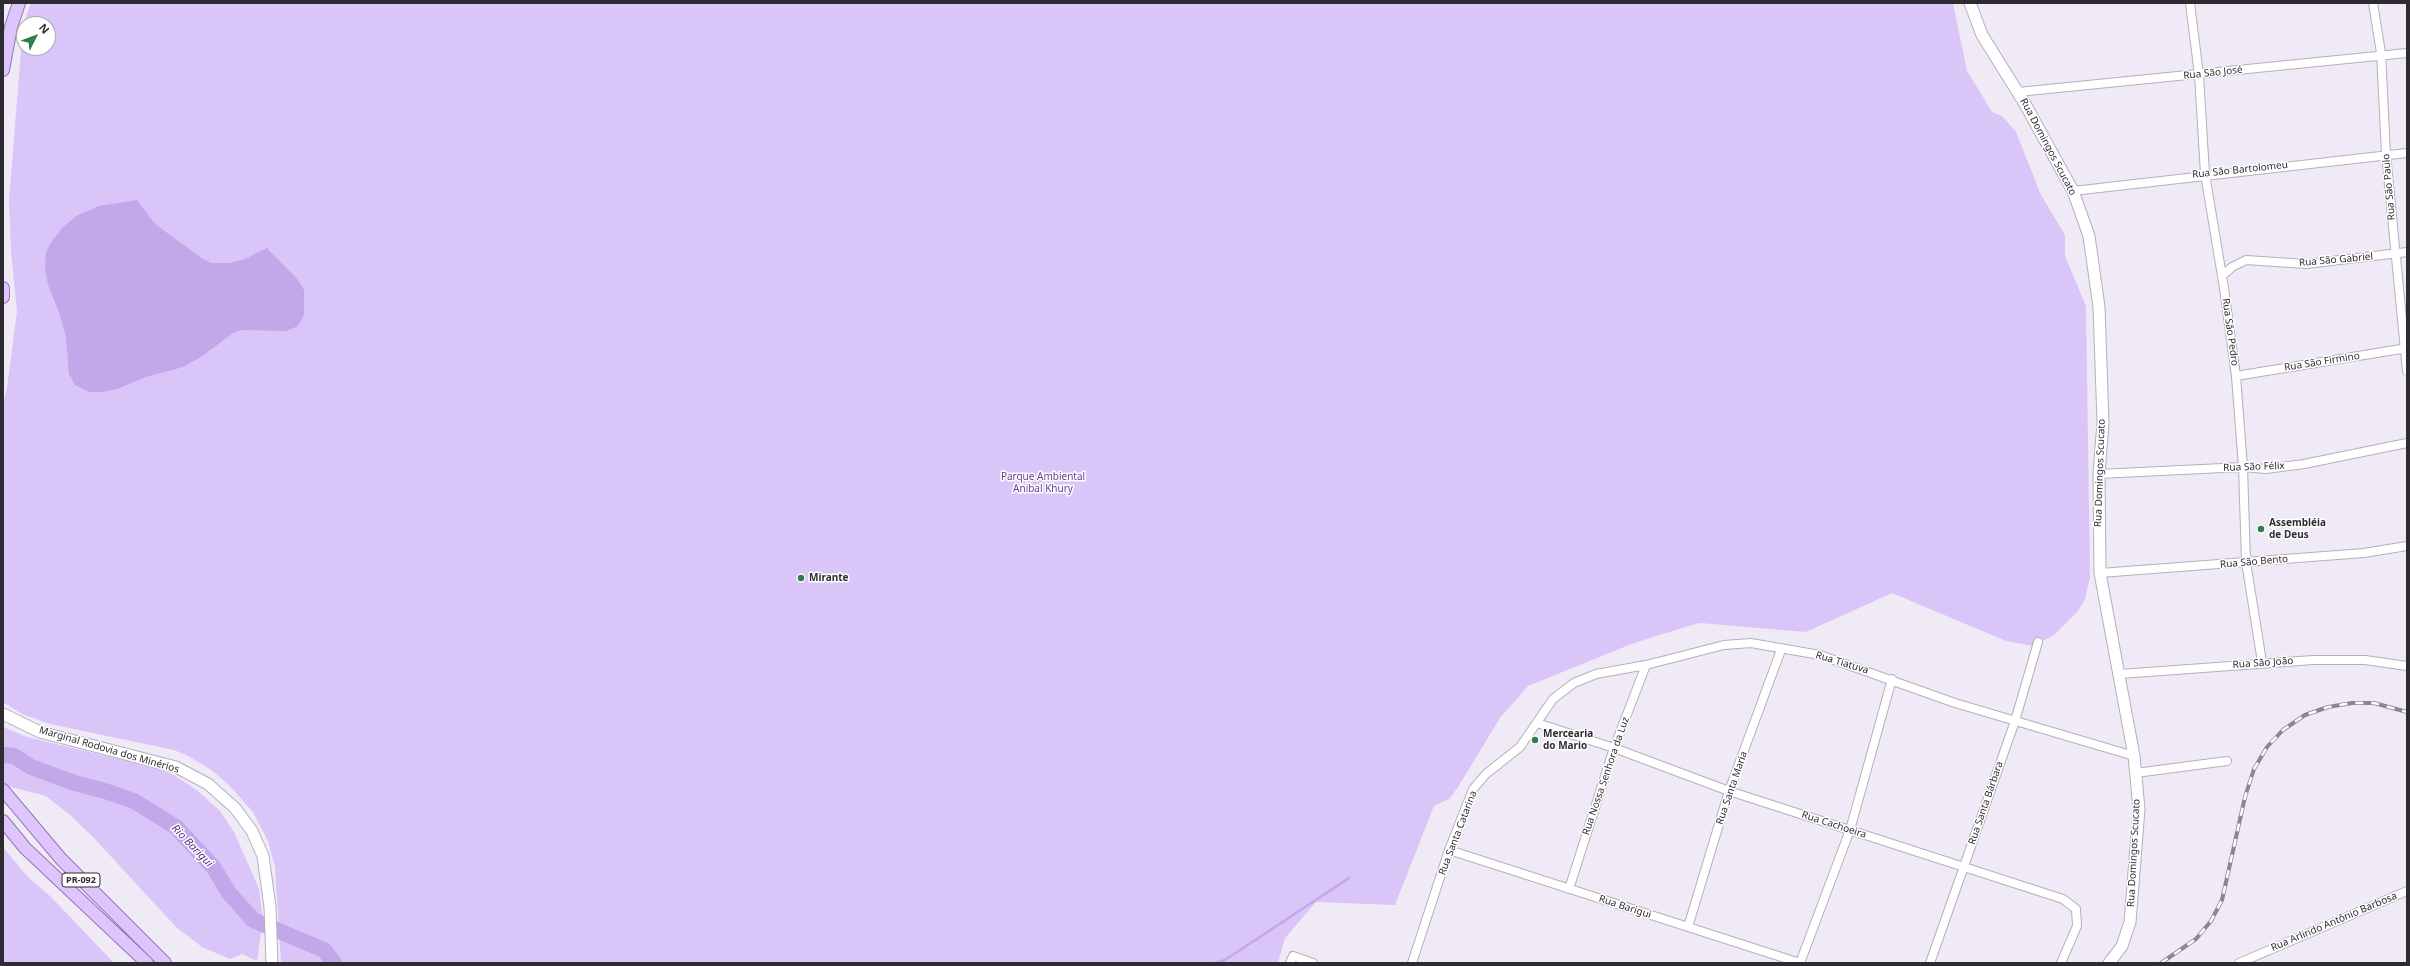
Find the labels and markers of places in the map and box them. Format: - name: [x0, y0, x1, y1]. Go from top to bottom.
- place label: Assembléia de Deus: [2269, 517, 2326, 540]
- marker: Assembléia de Deus: [2256, 524, 2266, 534]
- place label: Mirante: [809, 572, 848, 584]
- marker: Mirante: [796, 573, 806, 583]
- place label: Mercearia do Mario: [1543, 728, 1593, 752]
- marker: Mercearia do Mario: [1530, 735, 1540, 745]

